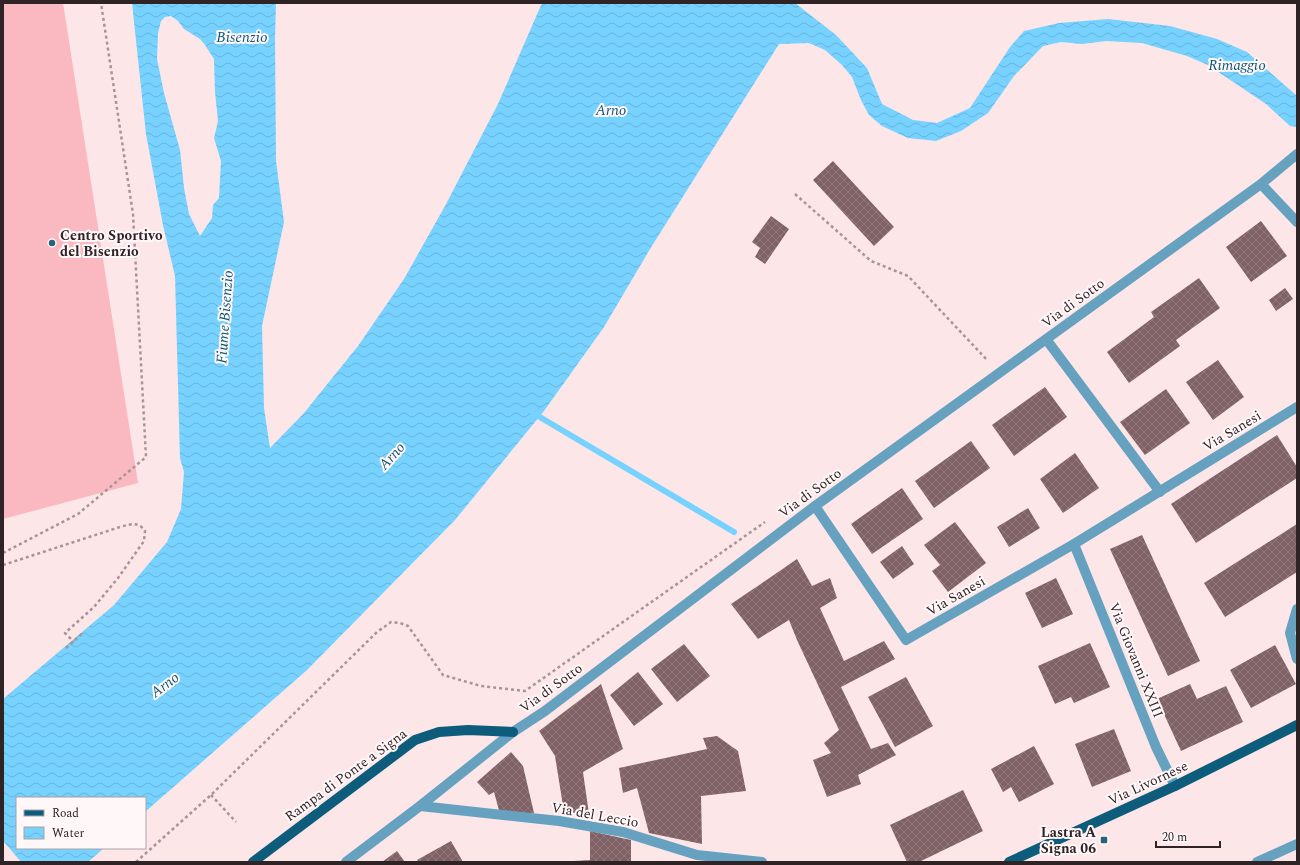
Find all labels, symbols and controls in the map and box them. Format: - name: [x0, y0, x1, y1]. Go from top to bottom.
- water label: Bisenzio: [216, 26, 268, 49]
- water label: Rimaggio: [1208, 54, 1266, 77]
- water label: Arno: [594, 99, 627, 122]
- place label: Centro Sportivo del Bisenzio: [60, 225, 163, 262]
- marker: Centro Sportivo del Bisenzio: [47, 238, 57, 248]
- water label: Fiume Bisenzio: [210, 269, 240, 365]
- street label: Via di Sotto: [1037, 273, 1109, 333]
- street label: Via Sanesi: [1199, 405, 1265, 457]
- water label: Arno: [372, 437, 411, 476]
- street label: Via di Sotto: [774, 463, 846, 523]
- street label: Via Sanesi: [923, 571, 989, 621]
- street label: Via Giovanni XXIII: [1103, 599, 1169, 721]
- street label: Via di Sotto: [515, 658, 587, 718]
- water label: Arno: [145, 666, 184, 704]
- street label: Rampa di Ponte a Signa: [281, 723, 412, 827]
- street label: Via Livornese: [1105, 755, 1192, 811]
- legend: [16, 797, 146, 849]
- street label: Via del Leccio: [550, 797, 640, 833]
- text: Road: [52, 804, 79, 823]
- place label: Lastra A Signa 06: [1041, 822, 1096, 859]
- scale bar: [1156, 823, 1220, 849]
- text: Water: [52, 824, 84, 843]
- text: 20 m: [1162, 828, 1187, 847]
- marker: Lastra A Signa 06: [1099, 835, 1109, 845]

